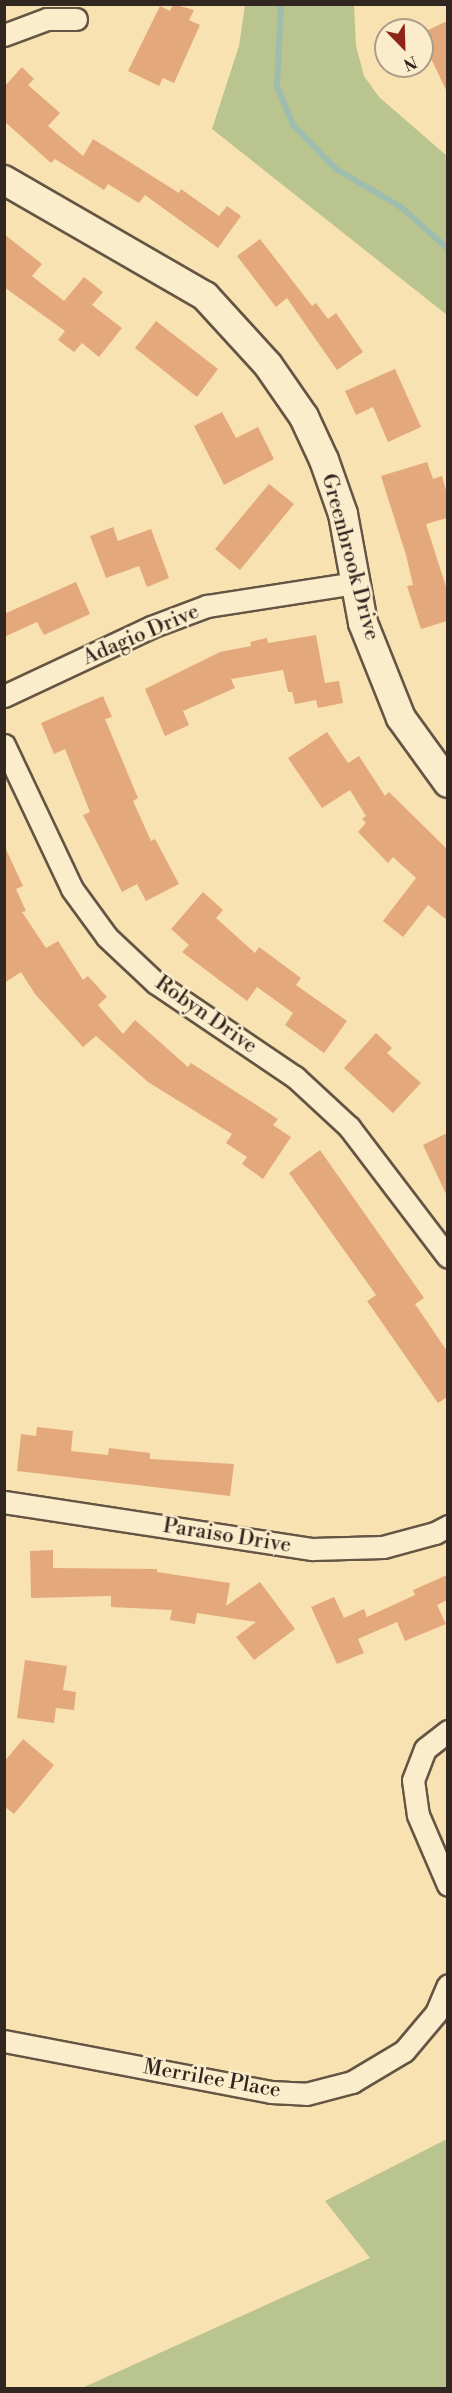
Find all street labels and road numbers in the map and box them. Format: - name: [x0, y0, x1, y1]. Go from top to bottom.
- street label: Greenbrook Drive: [316, 471, 384, 643]
- street label: Adagio Drive: [79, 599, 203, 671]
- street label: Robyn Drive: [150, 971, 262, 1059]
- street label: Paraiso Drive: [161, 1513, 293, 1559]
- street label: Merrilee Place: [141, 2055, 283, 2103]

